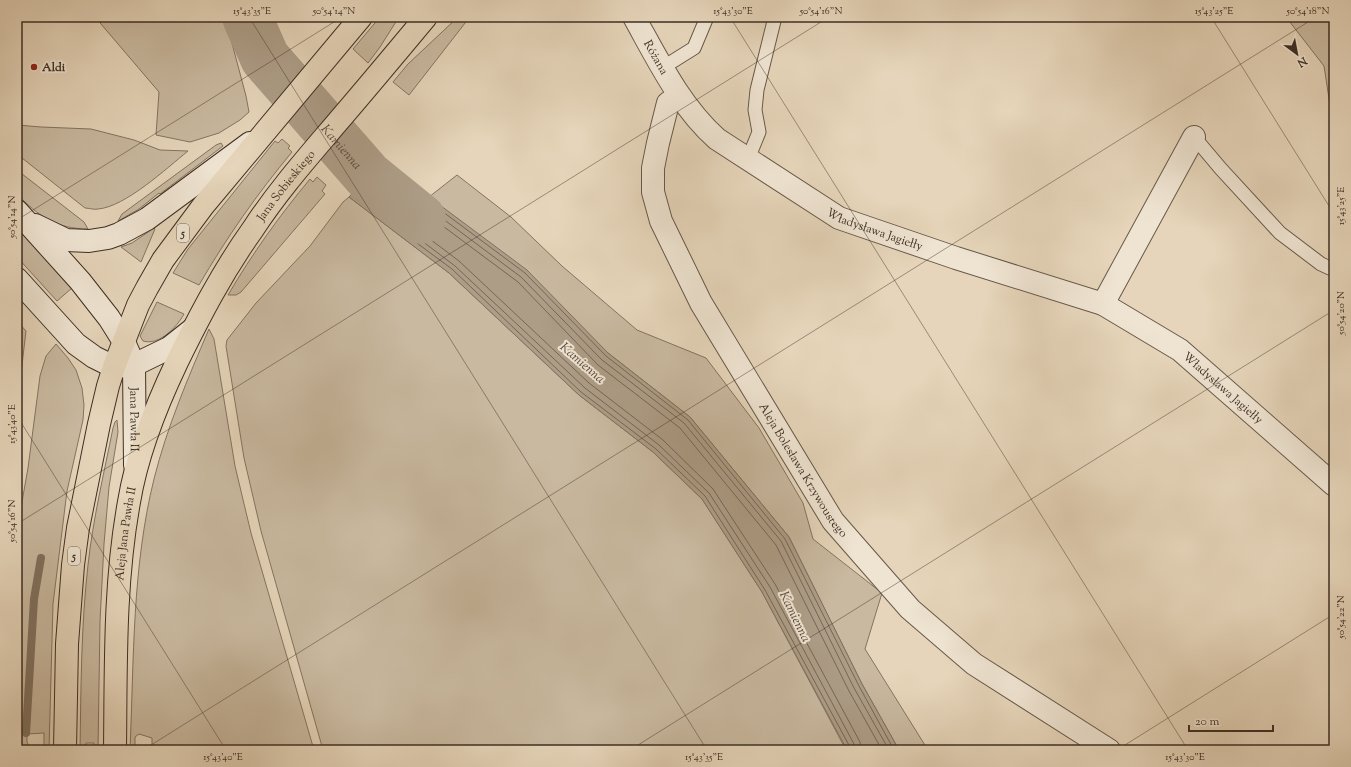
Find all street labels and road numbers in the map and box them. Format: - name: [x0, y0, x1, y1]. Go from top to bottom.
- street label: Różana: [638, 37, 673, 79]
- street label: Jana Sobieskiego: [252, 146, 320, 226]
- street label: Władysława Jagiełły: [822, 204, 925, 256]
- road number: 5: [177, 224, 189, 242]
- street label: Władysława Jagiełły: [1178, 348, 1267, 429]
- street label: Jana Pawła II: [124, 386, 143, 452]
- street label: Aleja Bolesława Krzywoustego: [754, 400, 852, 542]
- street label: Aleja Jana Pawła II: [111, 485, 142, 581]
- road number: 5: [68, 547, 80, 565]

